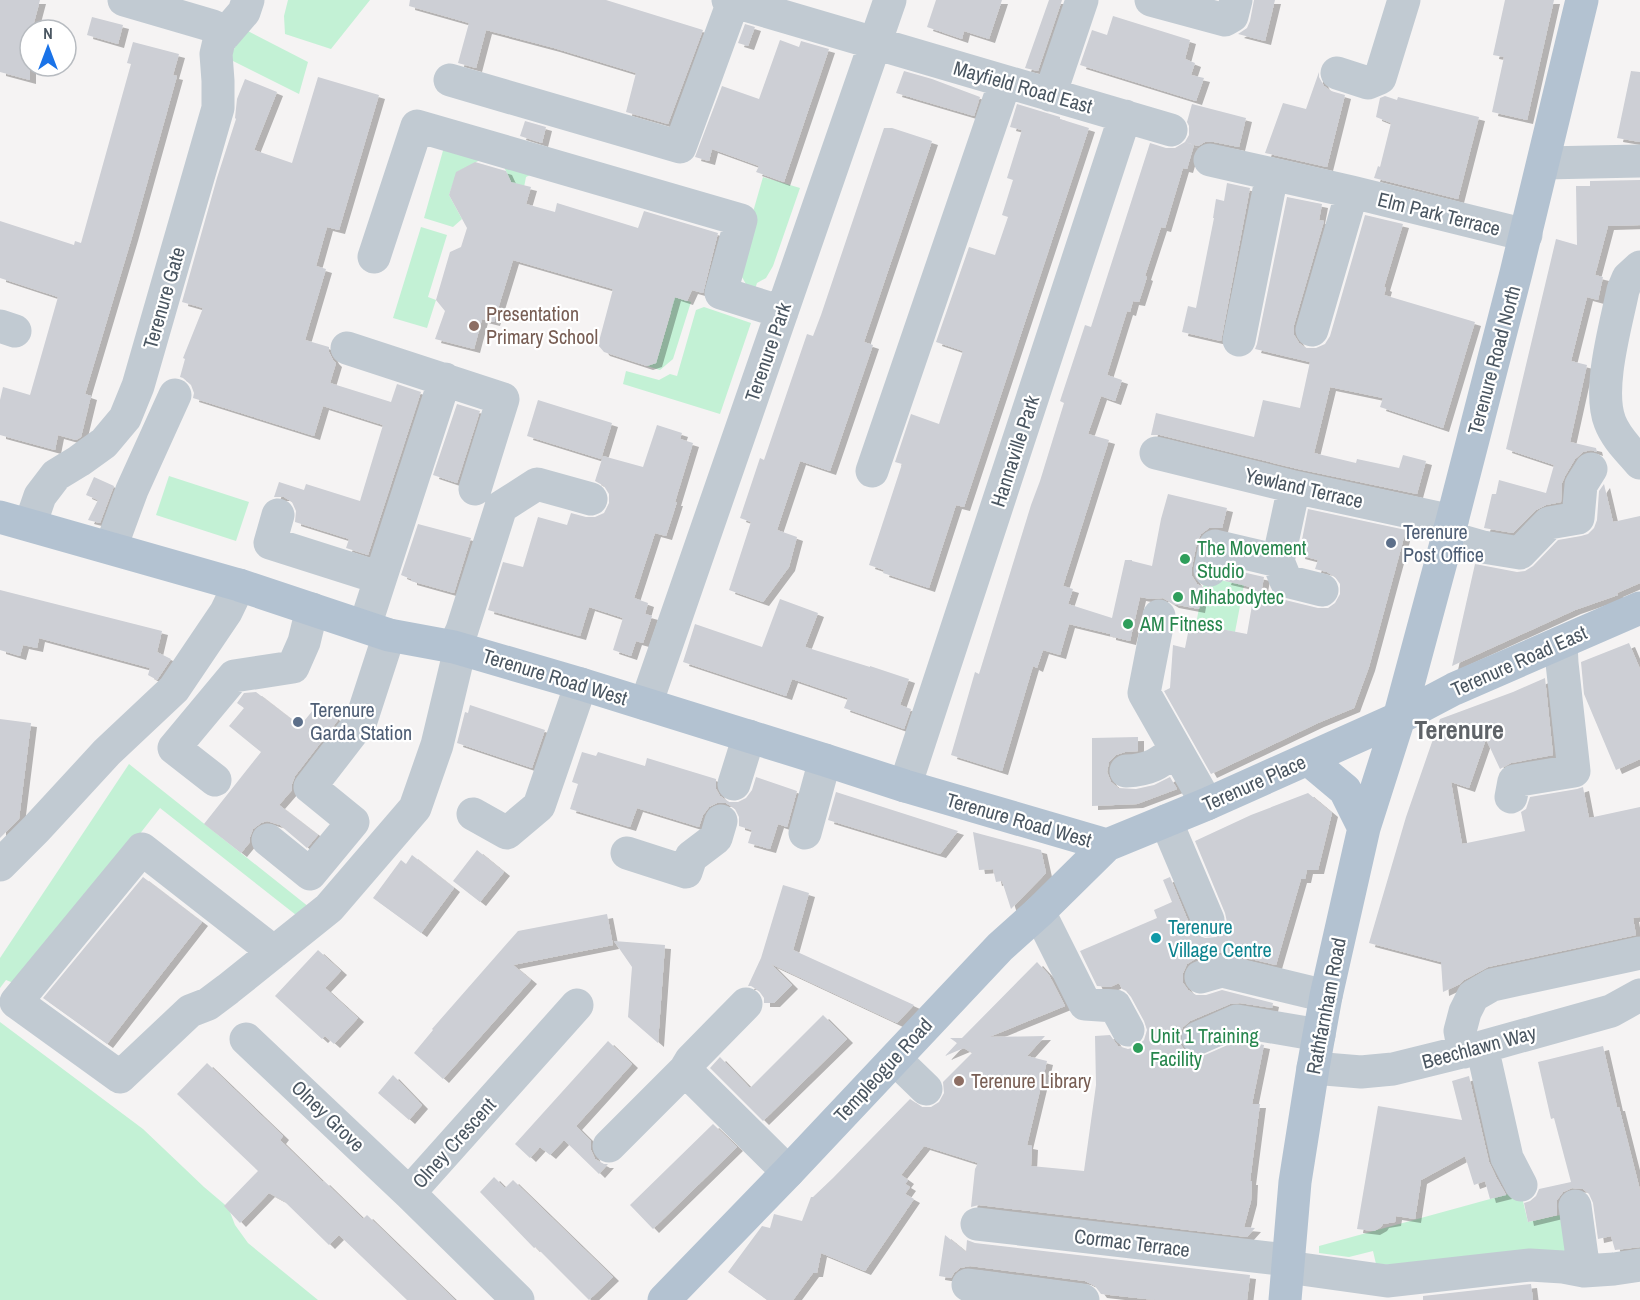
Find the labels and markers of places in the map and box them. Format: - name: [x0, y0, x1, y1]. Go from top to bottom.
- place label: Presentation Primary School: [486, 300, 598, 350]
- marker: Presentation Primary School: [467, 319, 481, 333]
- place label: Terenure Post Office: [1403, 518, 1484, 568]
- place label: The Movement Studio: [1197, 534, 1307, 584]
- marker: Terenure Post Office: [1384, 536, 1398, 550]
- marker: The Movement Studio: [1178, 552, 1192, 566]
- place label: Mihabodytec: [1190, 583, 1284, 610]
- marker: Mihabodytec: [1171, 590, 1185, 604]
- place label: AM Fitness: [1139, 610, 1223, 637]
- marker: AM Fitness: [1121, 617, 1135, 631]
- place label: Terenure Garda Station: [310, 696, 412, 746]
- marker: Terenure Garda Station: [291, 715, 305, 729]
- place label: Terenure Village Centre: [1168, 913, 1272, 963]
- marker: Terenure Village Centre: [1149, 931, 1163, 945]
- place label: Unit 1 Training Facility: [1150, 1022, 1259, 1072]
- marker: Unit 1 Training Facility: [1131, 1041, 1145, 1055]
- place label: Terenure Library: [971, 1067, 1092, 1094]
- marker: Terenure Library: [952, 1074, 966, 1088]

